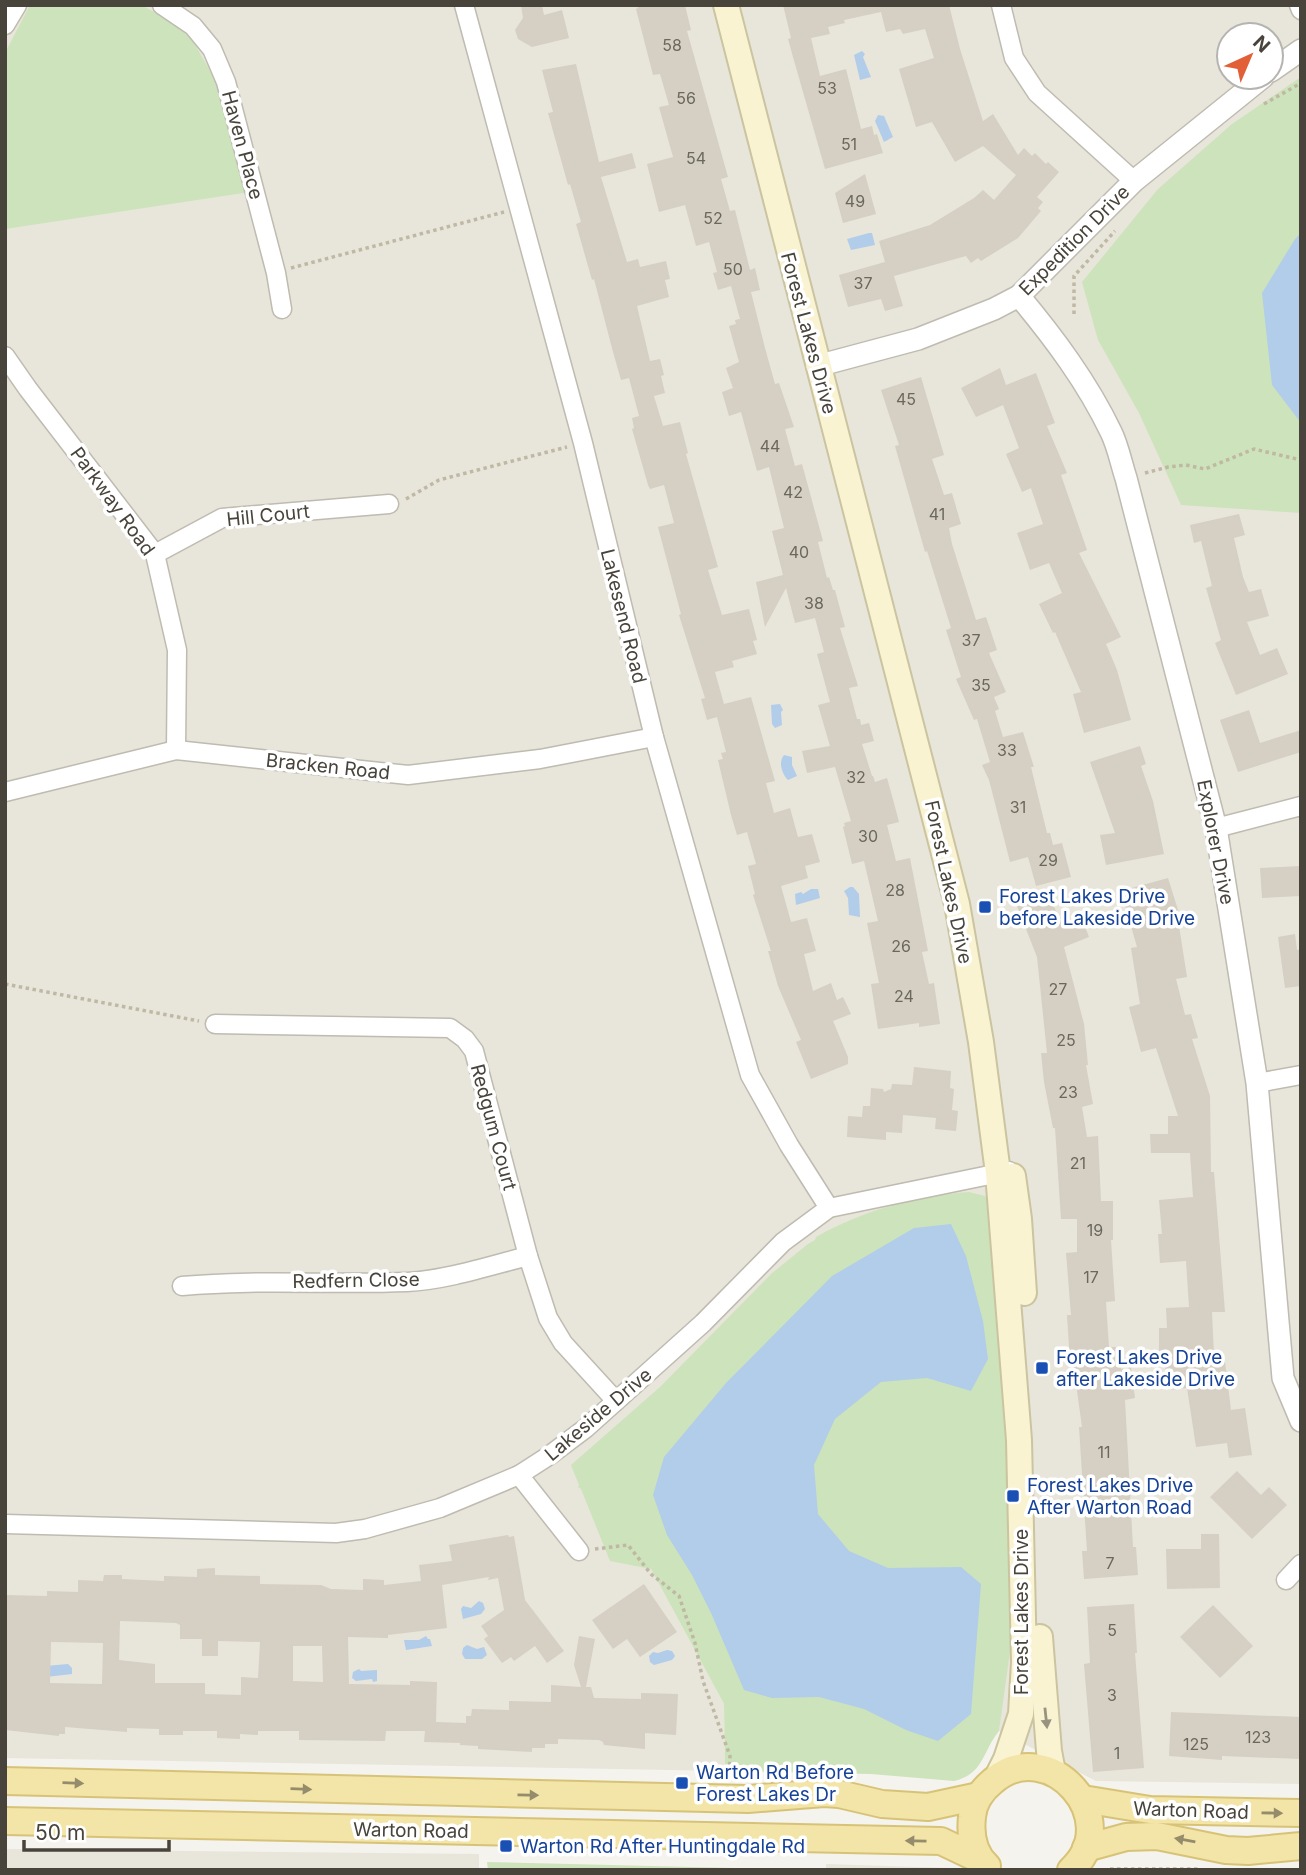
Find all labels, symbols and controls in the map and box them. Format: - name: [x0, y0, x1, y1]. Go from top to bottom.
- north arrow: [1215, 21, 1285, 91]
- text: N: [1248, 31, 1275, 57]
- house number: 58: [662, 35, 682, 55]
- house number: 53: [817, 78, 837, 98]
- street label: Haven Place: [217, 88, 268, 202]
- house number: 56: [676, 88, 696, 108]
- house number: 51: [841, 134, 857, 154]
- house number: 54: [686, 148, 706, 168]
- street label: Expedition Drive: [1014, 180, 1134, 300]
- house number: 49: [845, 191, 865, 211]
- house number: 52: [703, 208, 723, 228]
- street label: Forest Lakes Drive: [776, 250, 841, 416]
- house number: 50: [723, 259, 743, 279]
- house number: 37: [854, 273, 872, 293]
- house number: 45: [896, 389, 916, 409]
- house number: 44: [760, 436, 780, 456]
- street label: Parkway Road: [66, 443, 160, 560]
- house number: 42: [783, 482, 803, 502]
- street label: Hill Court: [225, 500, 311, 531]
- house number: 41: [929, 504, 945, 524]
- house number: 40: [789, 542, 809, 562]
- street label: Lakesend Road: [596, 547, 651, 686]
- house number: 38: [804, 593, 824, 613]
- house number: 37: [962, 630, 980, 650]
- house number: 35: [971, 675, 991, 695]
- house number: 33: [997, 740, 1017, 760]
- street label: Bracken Road: [265, 749, 391, 784]
- house number: 32: [846, 767, 866, 787]
- street label: Explorer Drive: [1192, 778, 1239, 907]
- house number: 31: [1010, 797, 1026, 817]
- street label: Forest Lakes Drive: [920, 798, 977, 966]
- house number: 30: [858, 826, 878, 846]
- house number: 29: [1038, 850, 1058, 870]
- house number: 28: [885, 880, 905, 900]
- place label: Forest Lakes Drive before Lakeside Drive: [999, 885, 1195, 930]
- marker: Forest Lakes Drive before Lakeside Drive: [977, 899, 993, 915]
- house number: 26: [891, 936, 911, 956]
- house number: 27: [1049, 979, 1067, 999]
- house number: 24: [894, 986, 914, 1006]
- house number: 25: [1056, 1030, 1076, 1050]
- street label: Redgum Court: [466, 1062, 521, 1193]
- house number: 23: [1058, 1082, 1078, 1102]
- house number: 21: [1070, 1153, 1086, 1173]
- house number: 19: [1087, 1220, 1103, 1240]
- house number: 17: [1083, 1267, 1099, 1287]
- street label: Redfern Close: [292, 1268, 420, 1293]
- place label: Forest Lakes Drive after Lakeside Drive: [1056, 1346, 1235, 1391]
- marker: Forest Lakes Drive after Lakeside Drive: [1034, 1360, 1050, 1376]
- street label: Lakeside Drive: [540, 1363, 656, 1466]
- house number: 11: [1097, 1442, 1111, 1462]
- place label: Forest Lakes Drive After Warton Road: [1027, 1474, 1193, 1519]
- marker: Forest Lakes Drive After Warton Road: [1005, 1488, 1021, 1504]
- street label: Forest Lakes Drive: [1010, 1529, 1033, 1695]
- house number: 7: [1105, 1553, 1115, 1573]
- house number: 5: [1107, 1620, 1117, 1640]
- house number: 3: [1107, 1685, 1117, 1705]
- one-way arrow: [1041, 1707, 1052, 1729]
- house number: 123: [1245, 1727, 1271, 1747]
- house number: 125: [1183, 1734, 1209, 1754]
- house number: 1: [1114, 1743, 1120, 1763]
- place label: Warton Rd Before Forest Lakes Dr: [696, 1761, 854, 1806]
- marker: Warton Rd Before Forest Lakes Dr: [674, 1775, 690, 1791]
- one-way arrow: [63, 1777, 85, 1789]
- one-way arrow: [290, 1783, 312, 1795]
- one-way arrow: [518, 1789, 540, 1801]
- street label: Warton Road: [1133, 1797, 1249, 1824]
- one-way arrow: [1262, 1807, 1284, 1819]
- scale bar: [24, 1808, 170, 1852]
- street label: Warton Road: [353, 1818, 469, 1843]
- text: 50 m: [35, 1820, 85, 1845]
- one-way arrow: [1174, 1834, 1196, 1845]
- place label: Warton Rd After Huntingdale Rd: [520, 1835, 805, 1858]
- one-way arrow: [905, 1835, 927, 1847]
- marker: Warton Rd After Huntingdale Rd: [498, 1838, 514, 1854]

